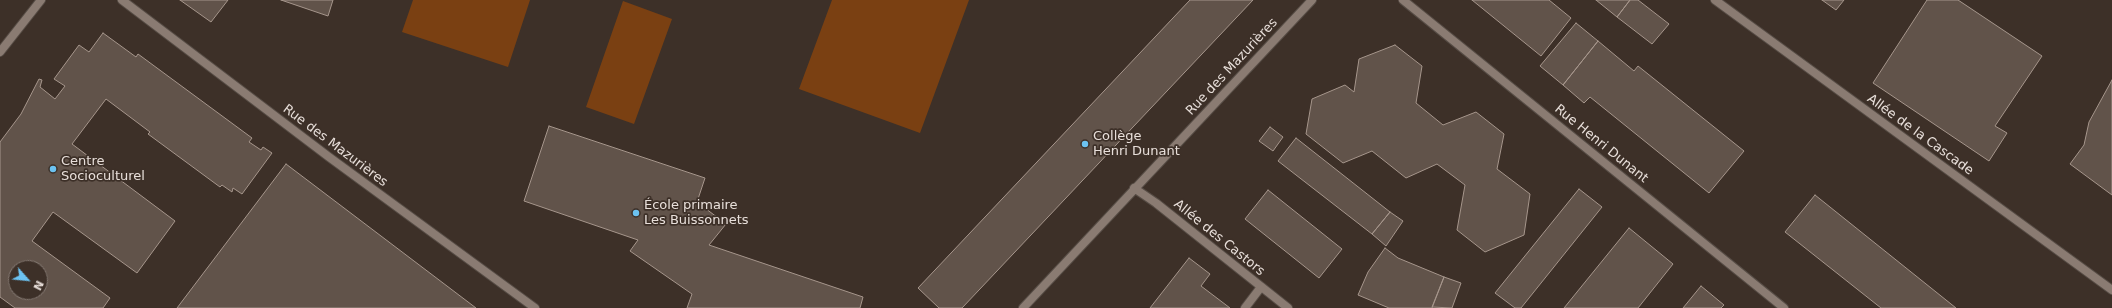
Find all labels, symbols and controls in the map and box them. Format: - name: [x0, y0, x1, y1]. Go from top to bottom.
- street label: Rue des Mazurières: [1183, 15, 1281, 119]
- street label: Allée de la Cascade: [1864, 91, 1976, 179]
- street label: Rue des Mazurières: [280, 102, 390, 190]
- street label: Rue Henri Dunant: [1551, 102, 1651, 186]
- place label: Collège Henri Dunant: [1093, 129, 1180, 160]
- marker: Collège Henri Dunant: [1080, 139, 1090, 149]
- place label: Centre Socioculturel: [61, 154, 145, 185]
- marker: Centre Socioculturel: [48, 164, 58, 174]
- street label: Allée des Castors: [1170, 197, 1268, 279]
- place label: École primaire Les Buissonnets: [644, 198, 749, 229]
- marker: École primaire Les Buissonnets: [631, 208, 641, 218]
- north arrow: [8, 260, 48, 300]
- text: N: [30, 278, 46, 292]

